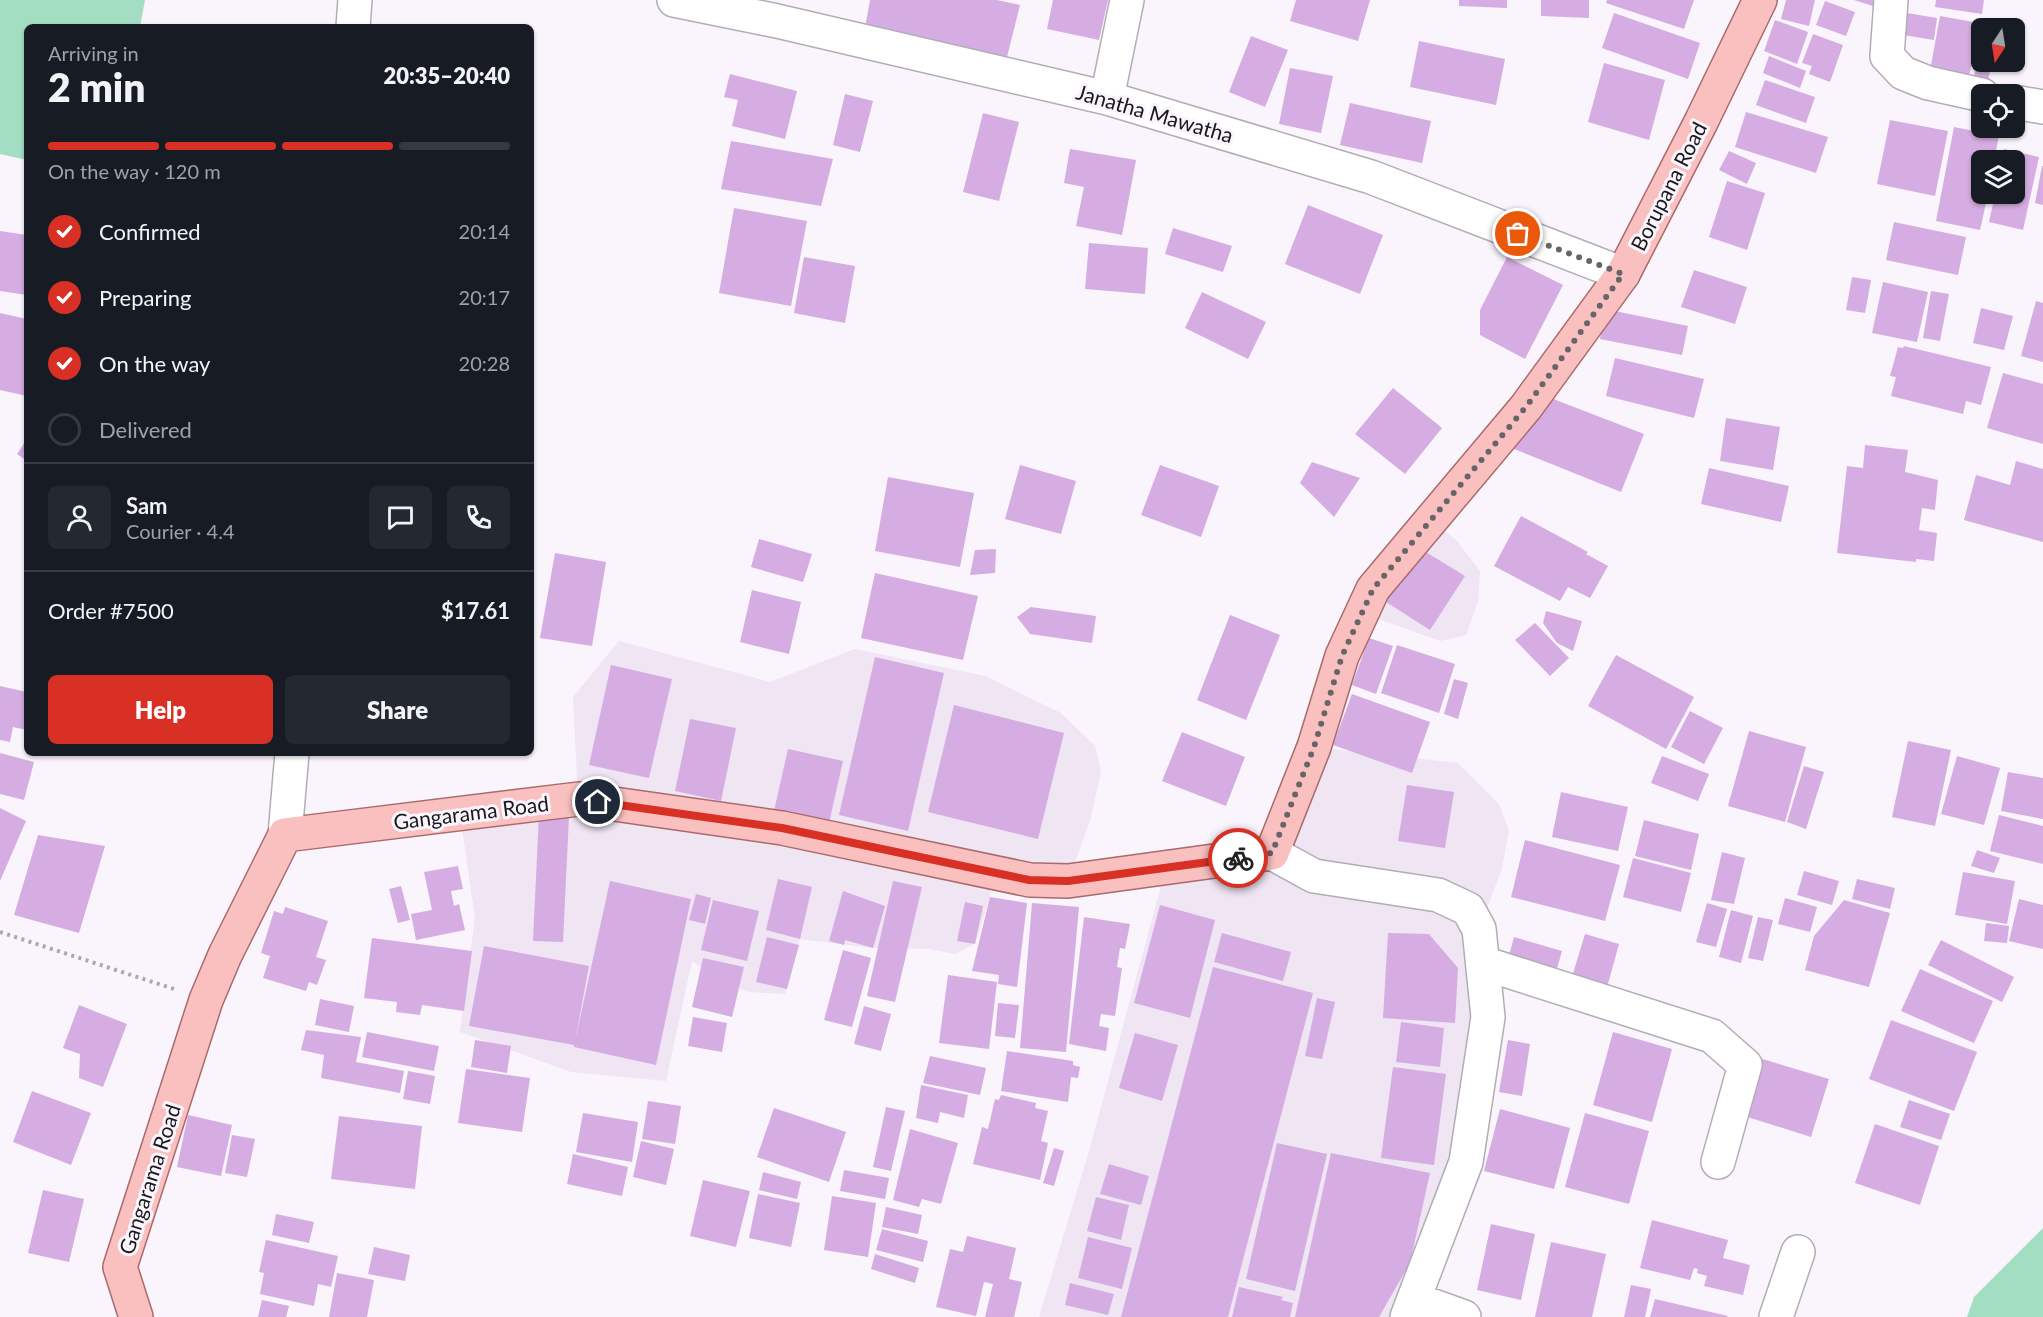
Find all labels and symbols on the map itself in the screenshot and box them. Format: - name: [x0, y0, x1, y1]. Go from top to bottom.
- north arrow: [1971, 18, 2025, 72]
- street label: Janatha Mawatha: [1074, 79, 1236, 147]
- street label: Borupana Road: [1625, 118, 1711, 254]
- pin: [1492, 208, 1543, 259]
- pin: [572, 776, 623, 827]
- street label: Gangarama Road: [392, 790, 550, 834]
- courier: [1208, 828, 1268, 888]
- street label: Gangarama Road: [113, 1101, 185, 1257]

